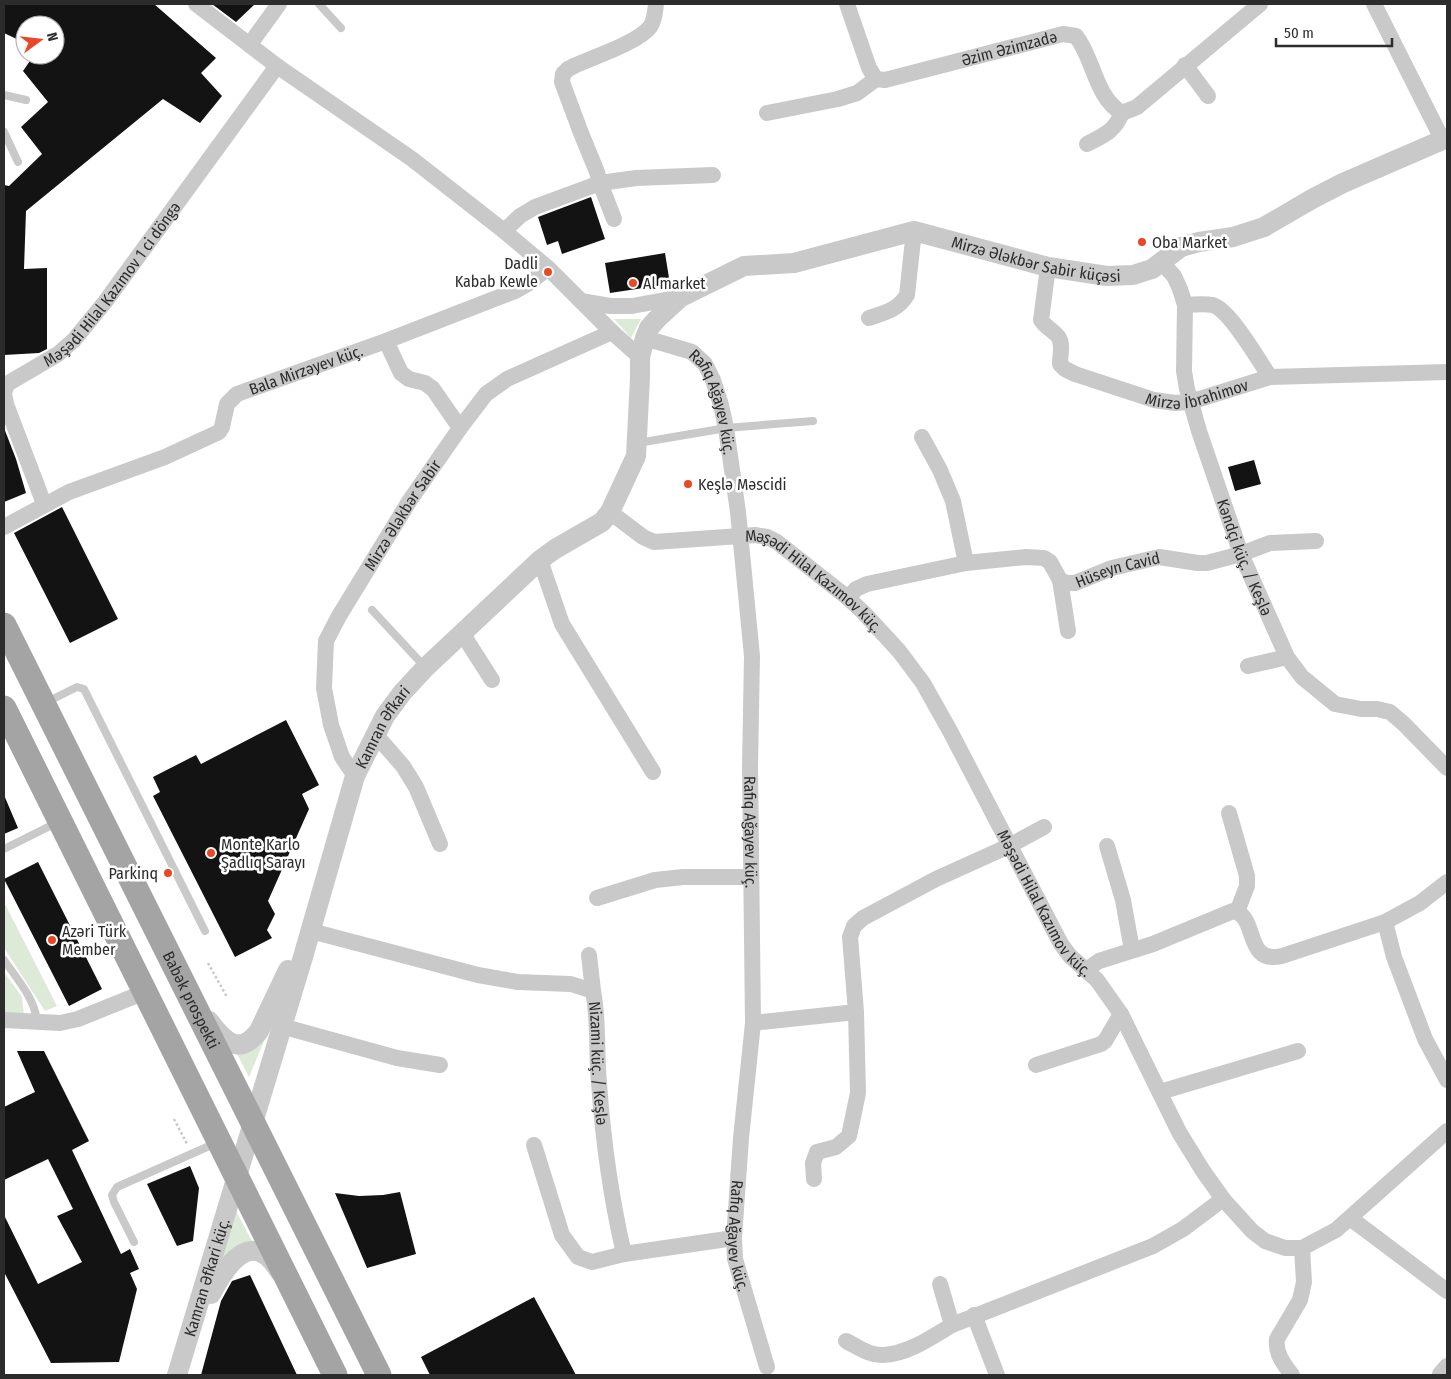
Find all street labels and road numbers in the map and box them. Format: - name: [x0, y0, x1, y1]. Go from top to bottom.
- street label: Əzim Əzimzadə: [959, 26, 1059, 69]
- street label: Məşədi Hilal Kazımov 1 ci döngə: [40, 198, 184, 370]
- street label: Mirzə Ələkbər Sabir küçəsi: [950, 232, 1121, 286]
- street label: Bala Mirzəyev küç.: [246, 341, 365, 398]
- street label: Rafiq Ağayev küç.: [685, 345, 739, 456]
- street label: Mirzə İbrahimov: [1143, 375, 1250, 413]
- street label: Mirzə Ələkbər Sabir: [360, 456, 445, 574]
- street label: Kəndçi küç. / Keşlə: [1213, 496, 1277, 619]
- street label: Məşədi Hilal Kazımov küç.: [744, 525, 886, 636]
- street label: Hüseyn Cavid: [1073, 548, 1162, 591]
- street label: Kamran Əfkari: [351, 682, 414, 772]
- street label: Rafiq Ağayev küç.: [741, 776, 761, 888]
- street label: Məşədi Hilal Kazımov küç.: [994, 826, 1096, 980]
- street label: Babək prospekti: [159, 948, 224, 1052]
- street label: Nizami küç. / Keşlə: [585, 1000, 612, 1126]
- street label: Rafiq Ağayev küç.: [724, 1179, 754, 1294]
- street label: Kamran Əfkari küç.: [180, 1216, 233, 1339]

